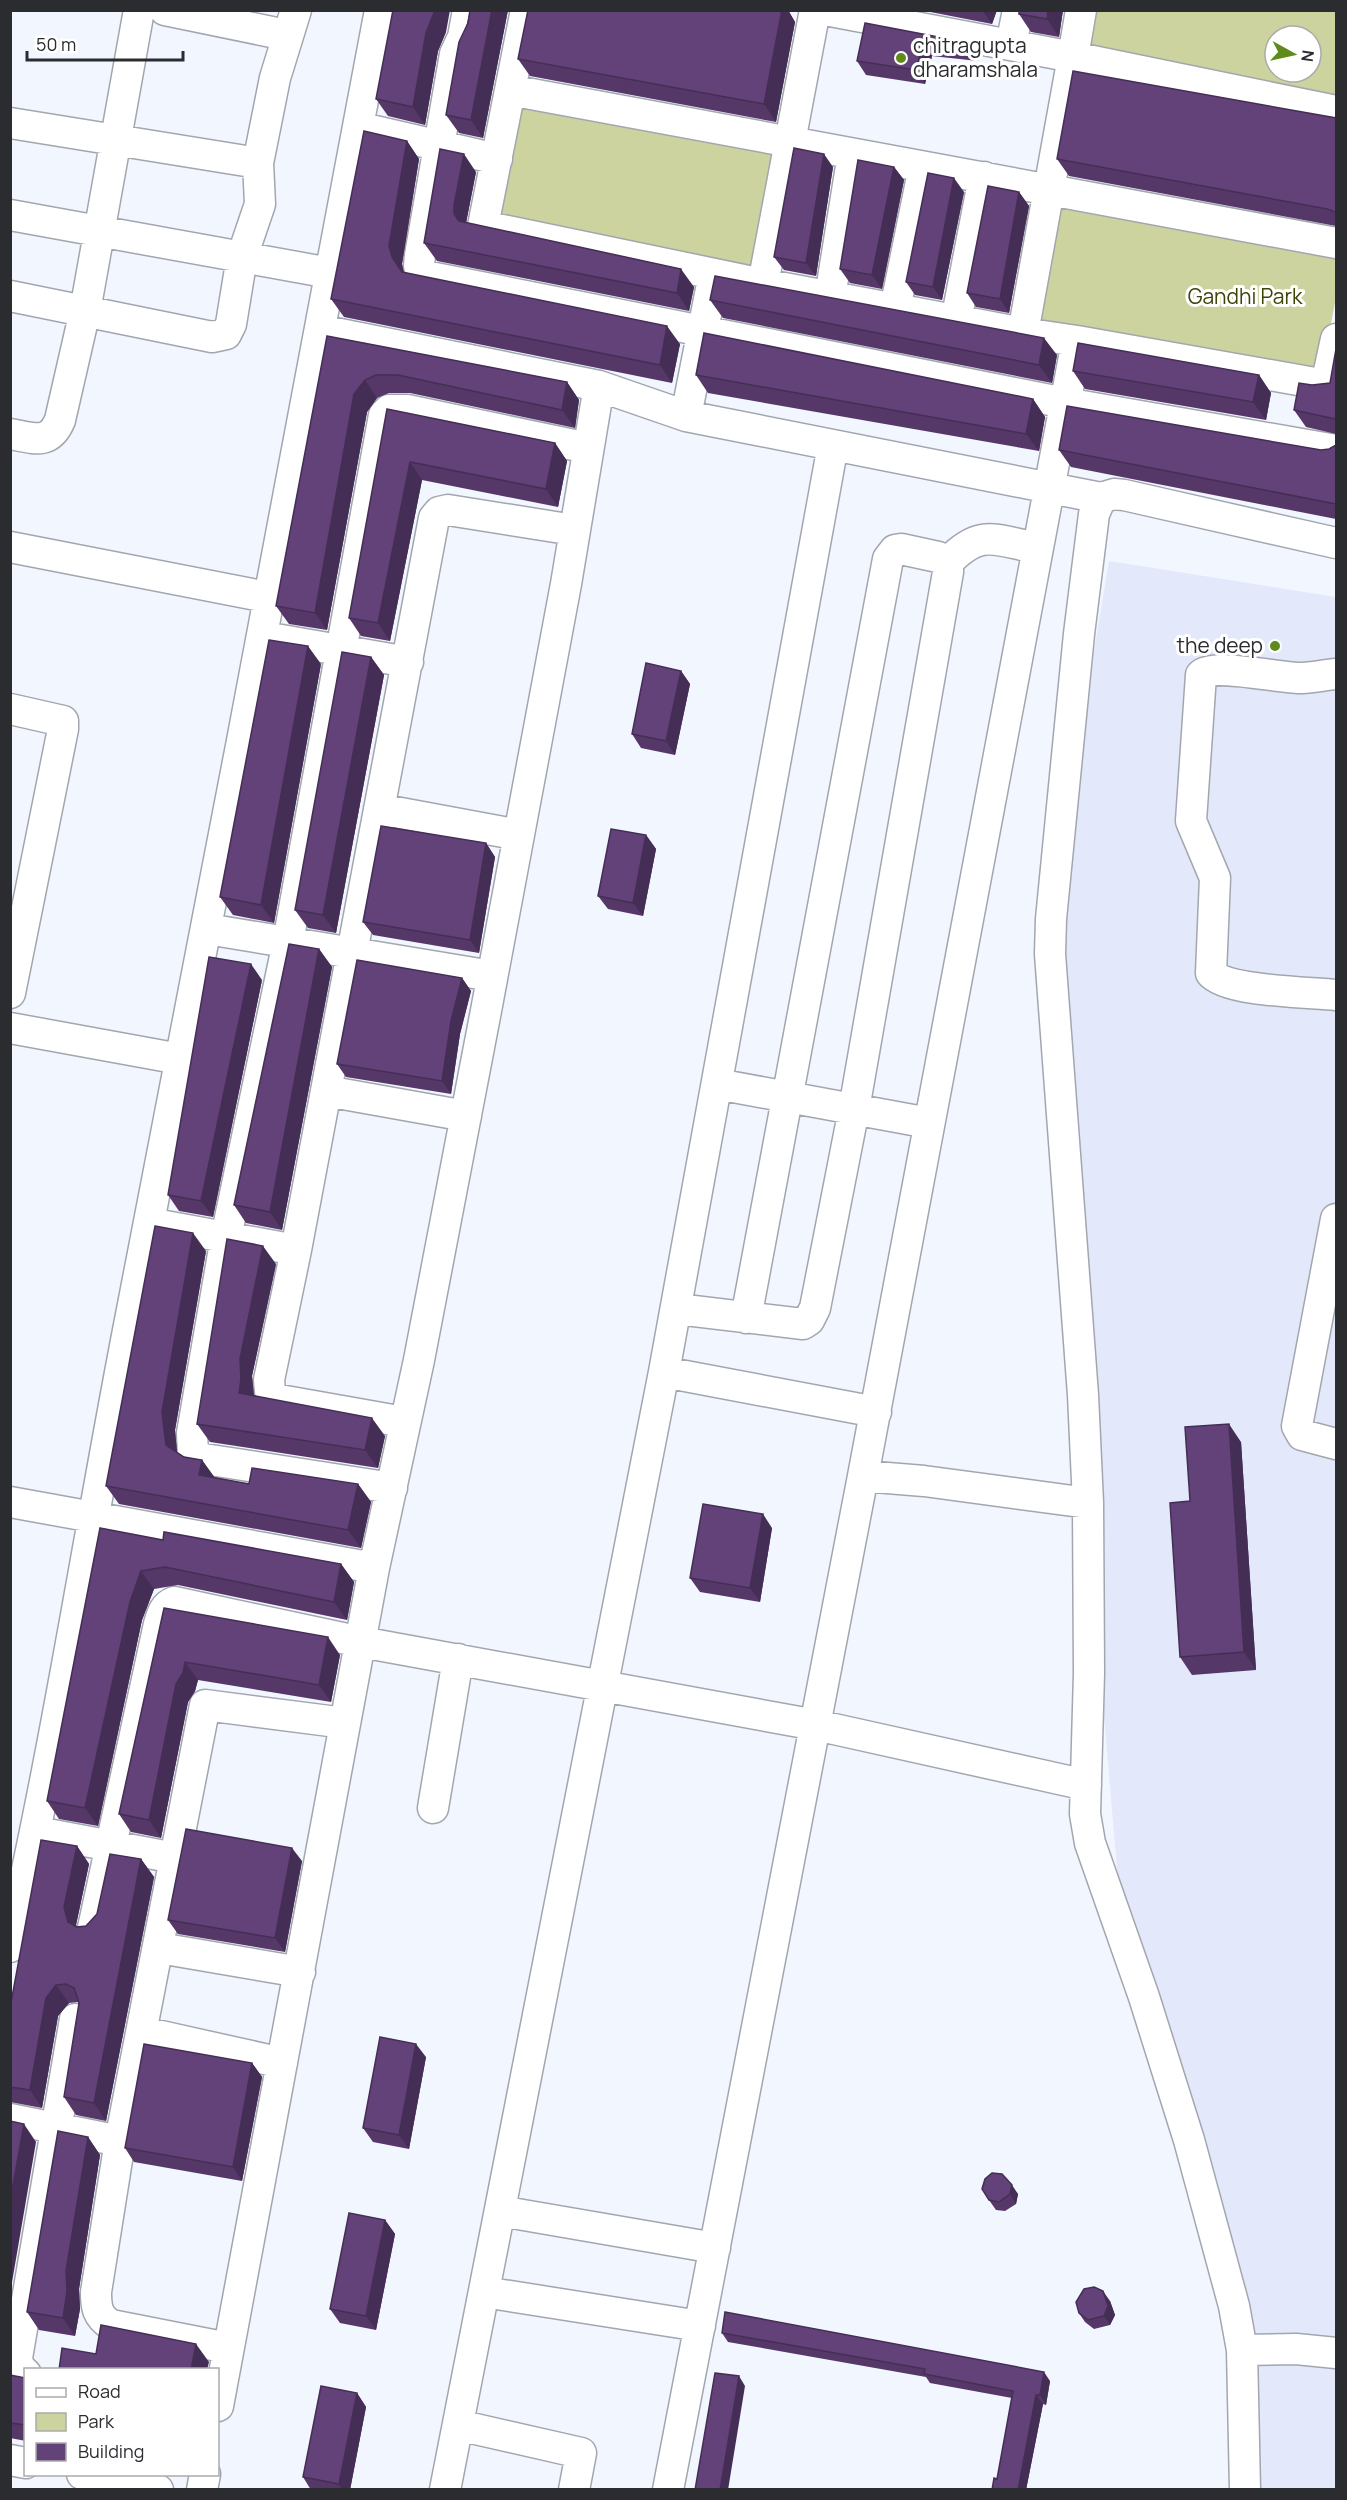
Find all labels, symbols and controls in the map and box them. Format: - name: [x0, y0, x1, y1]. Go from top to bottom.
- scale bar: [27, 24, 183, 62]
- north arrow: [1263, 24, 1323, 84]
- place label: chitragupta dharamshala: [913, 31, 1038, 83]
- text: 50 m: [36, 32, 76, 56]
- text: N: [1296, 49, 1320, 63]
- marker: chitragupta dharamshala: [894, 51, 908, 65]
- park label: Gandhi Park: [1188, 282, 1303, 310]
- place label: the deep: [1177, 631, 1263, 659]
- marker: the deep: [1268, 639, 1282, 653]
- legend: [24, 2368, 219, 2476]
- text: Road: [78, 2379, 121, 2403]
- text: Park: [78, 2409, 115, 2433]
- text: Building: [78, 2439, 144, 2463]

